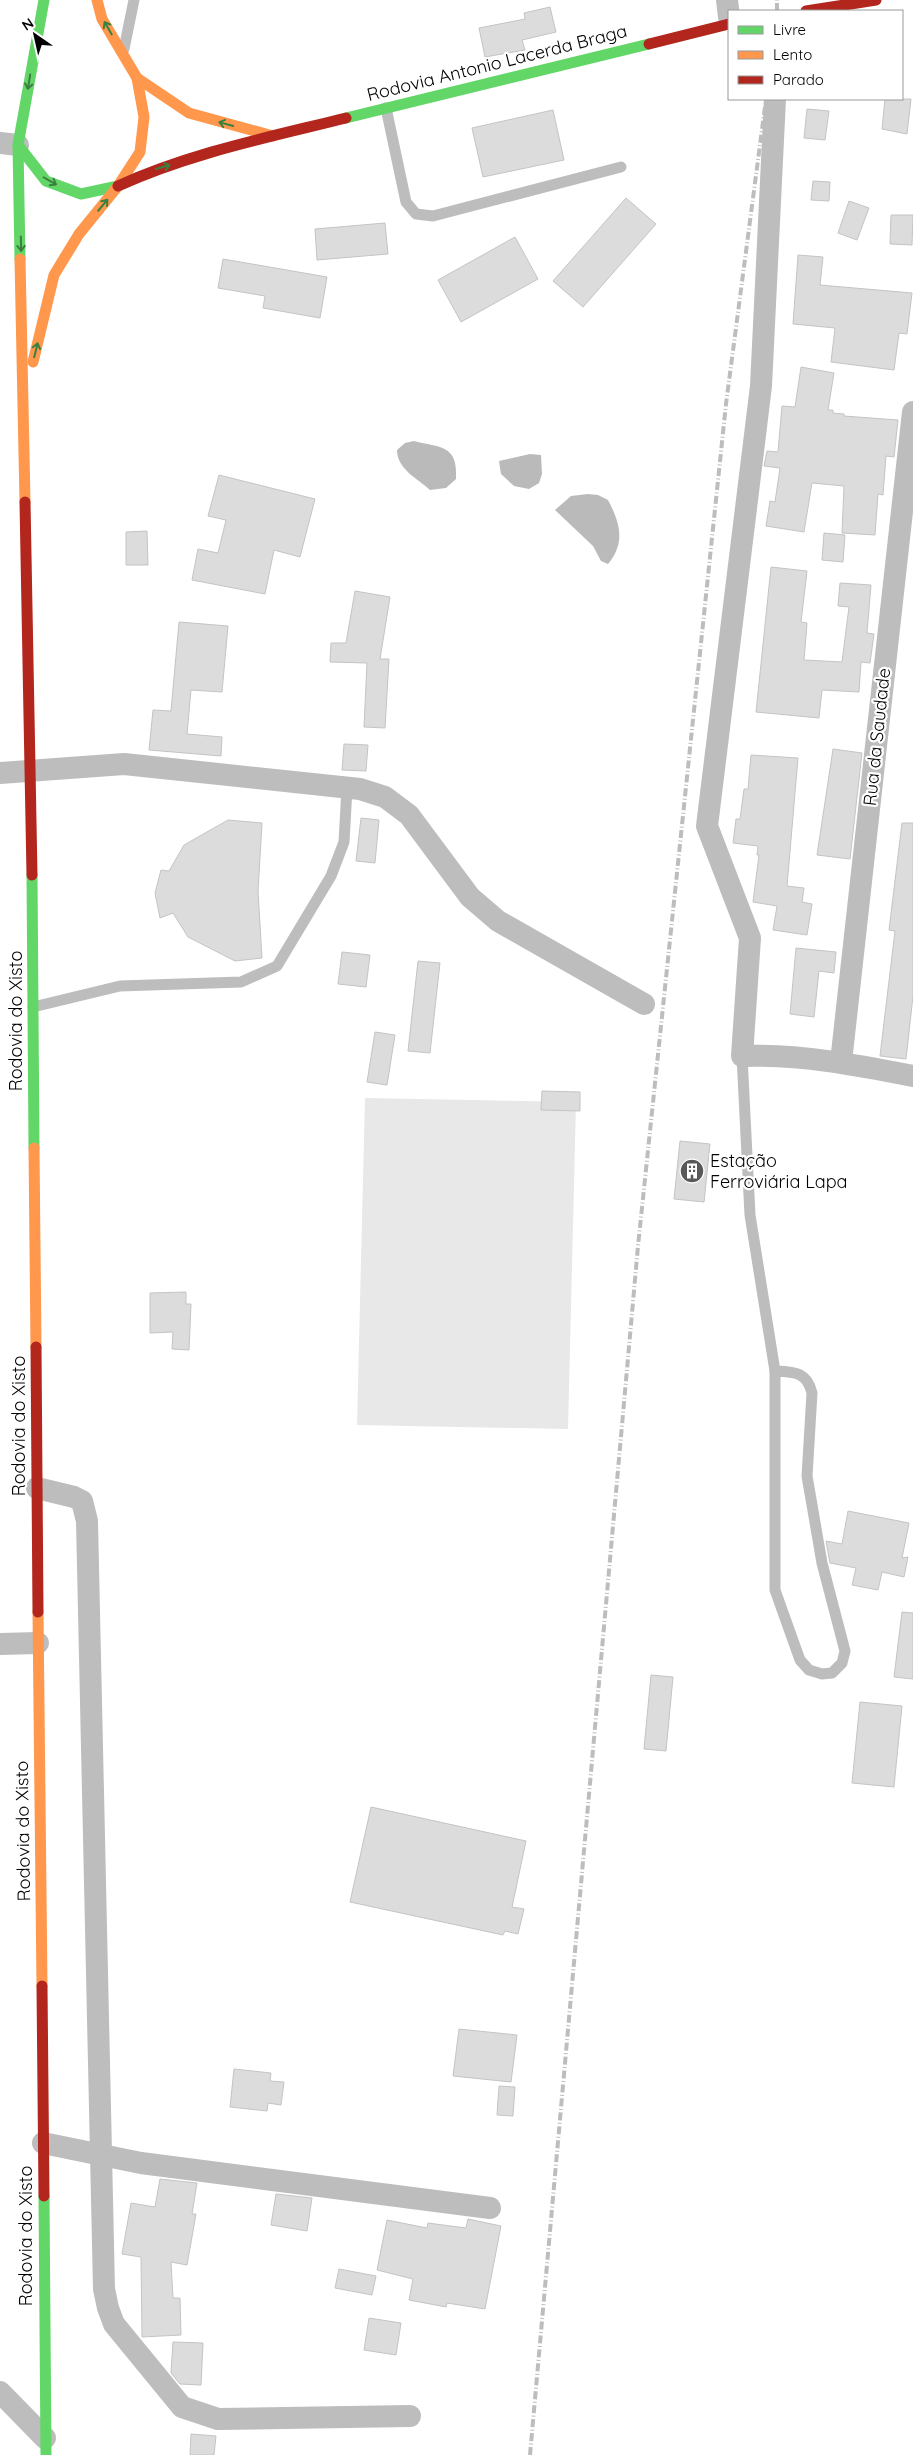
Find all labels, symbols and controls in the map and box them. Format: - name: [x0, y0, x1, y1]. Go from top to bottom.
- north arrow: [10, 10, 60, 60]
- legend: [728, 10, 903, 100]
- text: N: [18, 14, 37, 35]
- street label: Rodovia Antonio Lacerda Braga: [364, 19, 629, 106]
- one-way arrow: [103, 20, 113, 35]
- text: Livre: [773, 20, 806, 39]
- text: Lento: [773, 45, 812, 64]
- text: Parado: [773, 70, 824, 89]
- one-way arrow: [23, 74, 33, 90]
- one-way arrow: [218, 118, 234, 128]
- one-way arrow: [155, 162, 171, 172]
- one-way arrow: [42, 176, 57, 186]
- one-way arrow: [97, 199, 108, 212]
- one-way arrow: [16, 236, 26, 252]
- one-way arrow: [32, 342, 41, 358]
- street label: Rua da Saudade: [858, 667, 895, 807]
- street label: Rodovia do Xisto: [4, 951, 27, 1091]
- place label: Estação Ferroviária Lapa: [710, 1149, 848, 1193]
- building icon: Estação Ferroviária Lapa: [679, 1158, 705, 1184]
- street label: Rodovia do Xisto: [7, 1356, 30, 1496]
- street label: Rodovia do Xisto: [10, 1761, 35, 1901]
- street label: Rodovia do Xisto: [14, 2166, 37, 2306]

